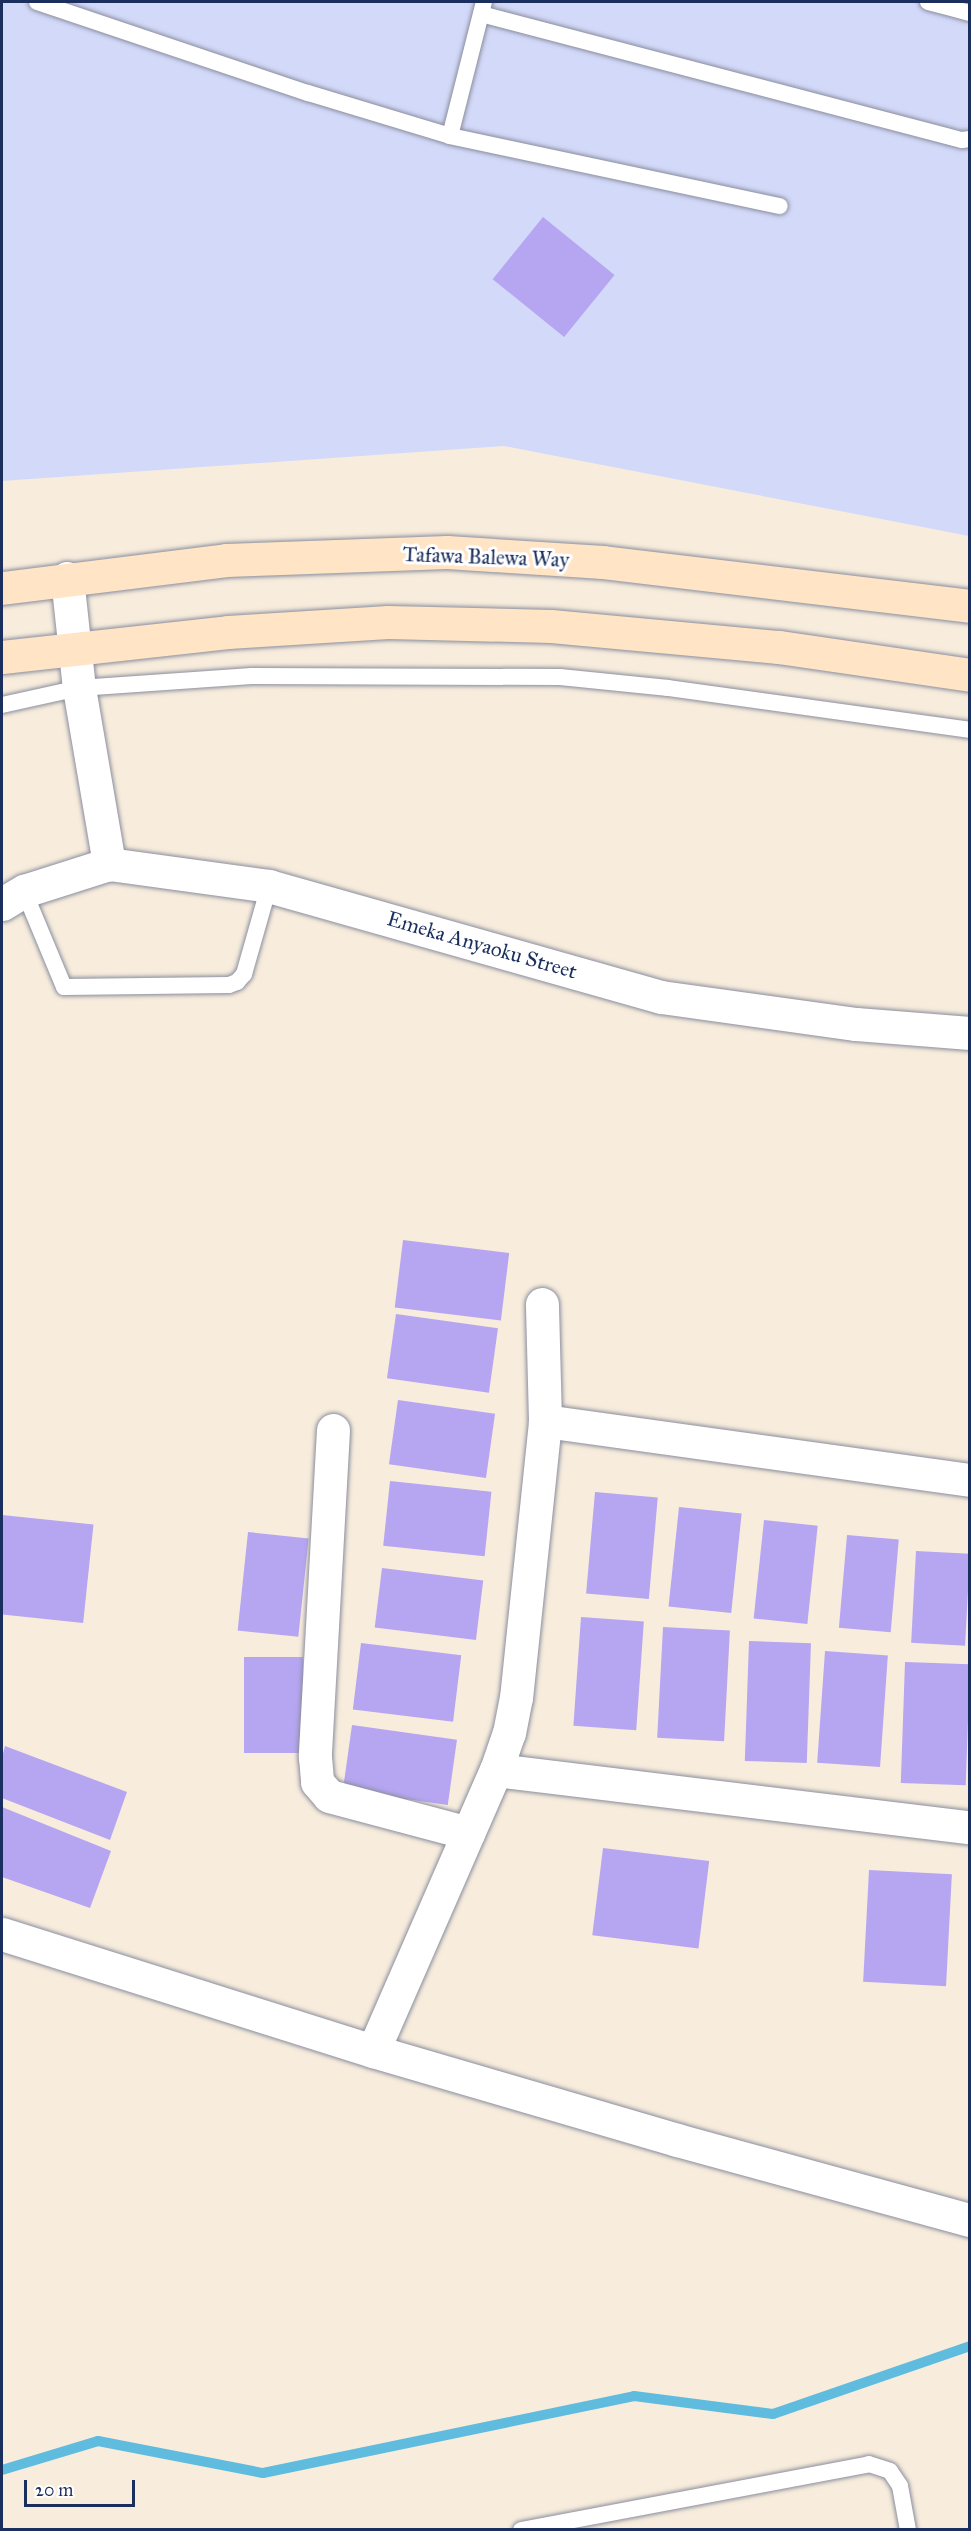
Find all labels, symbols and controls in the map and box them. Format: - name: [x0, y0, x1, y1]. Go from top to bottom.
- street label: Tafawa Balewa Way: [402, 542, 570, 572]
- street label: Emeka Anyaoku Street: [384, 906, 580, 984]
- scale bar: [27, 2468, 138, 2506]
- text: 20 m: [35, 2479, 73, 2501]

